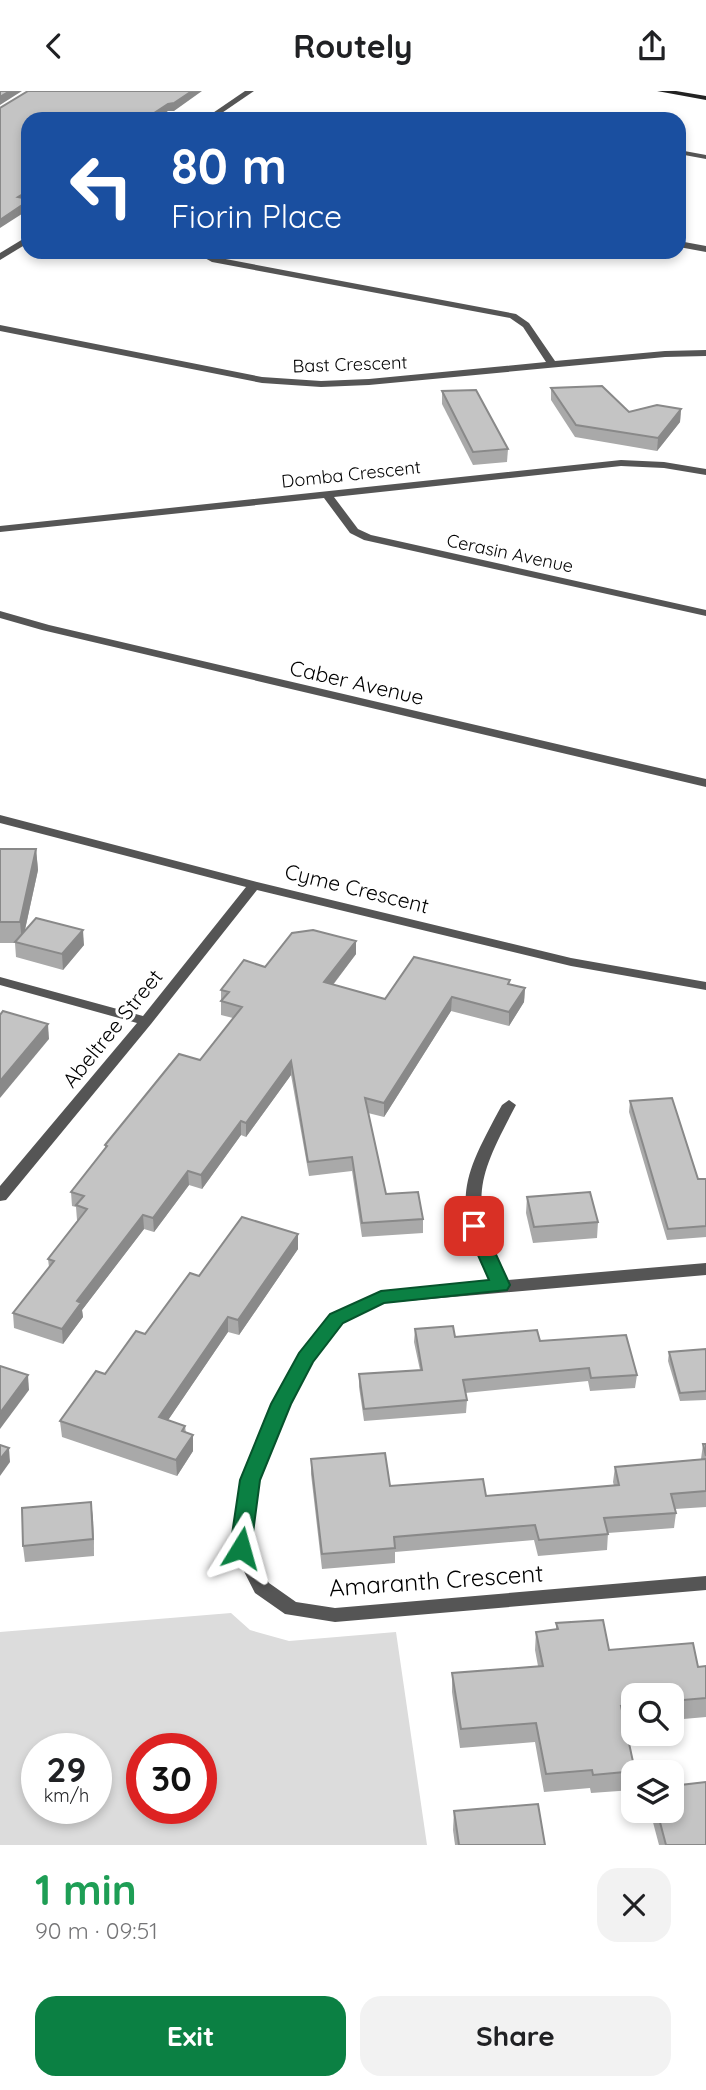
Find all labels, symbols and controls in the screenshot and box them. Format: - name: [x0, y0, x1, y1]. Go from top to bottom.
- text: Routely: [293, 26, 413, 66]
- icon: back: [35, 27, 73, 65]
- icon: share: [633, 27, 671, 65]
- text: 80 m: [171, 135, 287, 196]
- icon: left: [56, 140, 147, 231]
- text: Fiorin Place: [171, 196, 342, 236]
- street label: Bast Crescent: [292, 351, 408, 377]
- street label: Domba Crescent: [280, 455, 422, 493]
- street label: Cerasin Avenue: [445, 528, 575, 578]
- street label: Caber Avenue: [287, 654, 427, 710]
- street label: Cyme Crescent: [282, 858, 432, 918]
- street label: Abeltree Street: [56, 964, 168, 1092]
- pin: [444, 1196, 504, 1256]
- icon: arrive: [455, 1207, 493, 1245]
- position arrow: [204, 1511, 278, 1585]
- street label: Amaranth Crescent: [328, 1558, 544, 1602]
- map controls: [621, 1683, 684, 1823]
- button: search: [621, 1683, 684, 1746]
- speed limit sign: 30: [126, 1733, 217, 1824]
- text: 29: [47, 1747, 86, 1791]
- button: layers: [621, 1760, 684, 1823]
- text: km/h: [44, 1784, 89, 1807]
- text: 1 min: [35, 1863, 137, 1916]
- button: close: [597, 1868, 671, 1942]
- text: 90 m · 09:51: [35, 1916, 158, 1945]
- button: Exit: [35, 1996, 346, 2076]
- button: Share: [360, 1996, 671, 2076]

